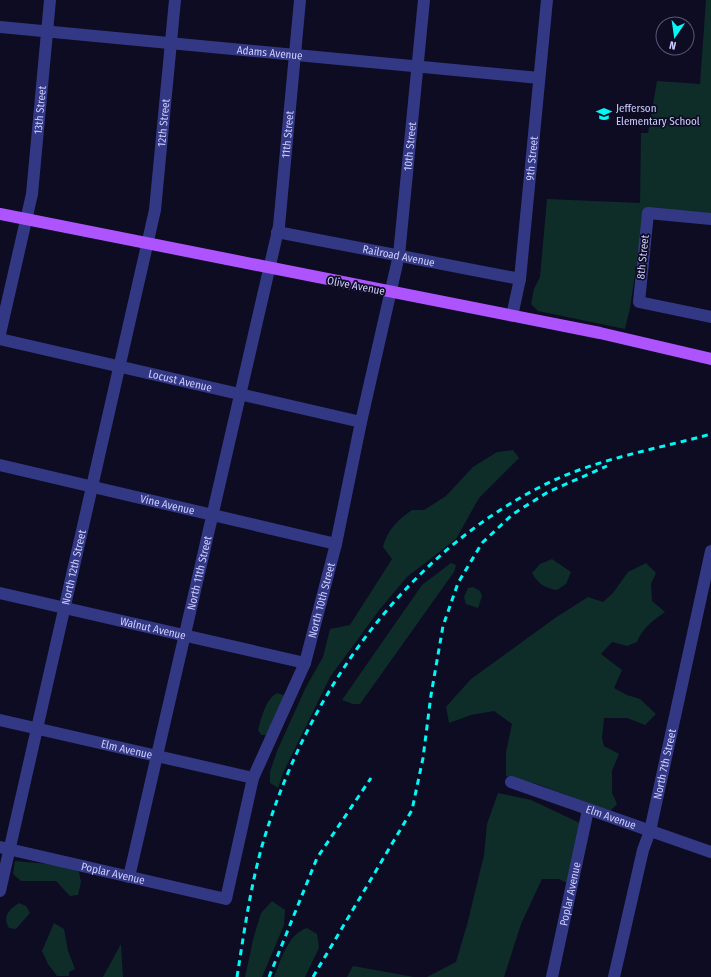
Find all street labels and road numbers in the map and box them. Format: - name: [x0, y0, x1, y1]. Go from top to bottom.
- street label: Adams Avenue: [236, 43, 303, 62]
- street label: 13th Street: [31, 85, 49, 135]
- street label: 12th Street: [155, 98, 172, 147]
- street label: 11th Street: [279, 110, 296, 159]
- street label: 10th Street: [401, 121, 419, 171]
- street label: 9th Street: [523, 135, 540, 181]
- street label: 8th Street: [634, 234, 652, 280]
- street label: Railroad Avenue: [362, 242, 436, 269]
- street label: Olive Avenue: [326, 274, 386, 298]
- street label: Locust Avenue: [147, 367, 213, 394]
- street label: Vine Avenue: [139, 492, 196, 517]
- street label: North 12th Street: [59, 528, 89, 606]
- street label: North 11th Street: [184, 534, 214, 611]
- street label: North 10th Street: [305, 561, 338, 639]
- street label: Walnut Avenue: [119, 614, 187, 642]
- street label: North 7th Street: [651, 727, 679, 801]
- street label: Elm Avenue: [100, 737, 154, 761]
- street label: Elm Avenue: [584, 802, 638, 832]
- street label: Poplar Avenue: [80, 859, 146, 887]
- street label: Poplar Avenue: [557, 861, 583, 927]

